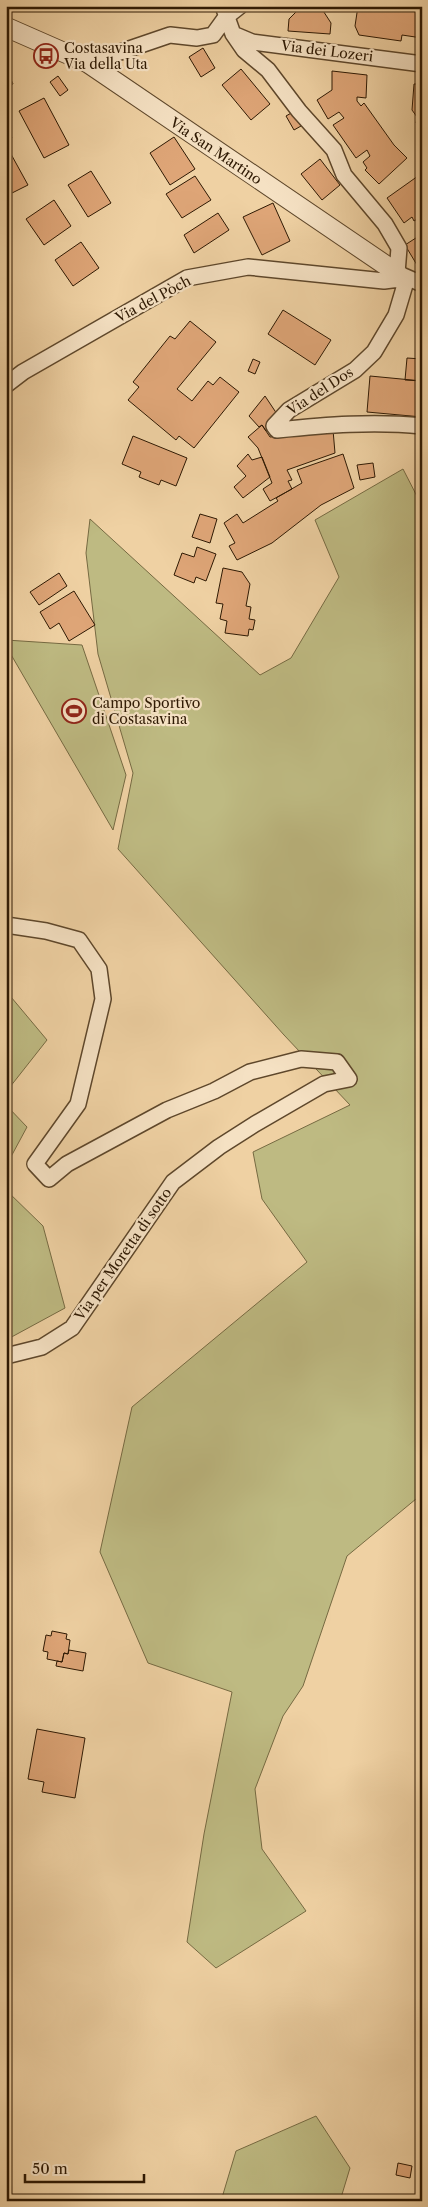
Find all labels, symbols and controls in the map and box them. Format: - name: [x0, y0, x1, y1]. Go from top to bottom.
- street label: Via dei Lozeri: [279, 36, 374, 66]
- place label: Costasavina Via della Uta: [63, 39, 148, 73]
- bus stop icon: Costasavina Via della Uta: [33, 43, 59, 69]
- street label: Via San Martino: [166, 113, 266, 188]
- street label: Via del Pòch: [111, 271, 194, 327]
- street label: Via del Dos: [283, 363, 357, 420]
- place label: Campo Sportivo di Costasavina: [92, 694, 200, 728]
- sports icon: Campo Sportivo di Costasavina: [61, 698, 87, 724]
- street label: Via per Moretta di sotto: [70, 1184, 176, 1325]
- scale bar: [25, 2152, 144, 2184]
- text: 50 m: [32, 2159, 68, 2178]

